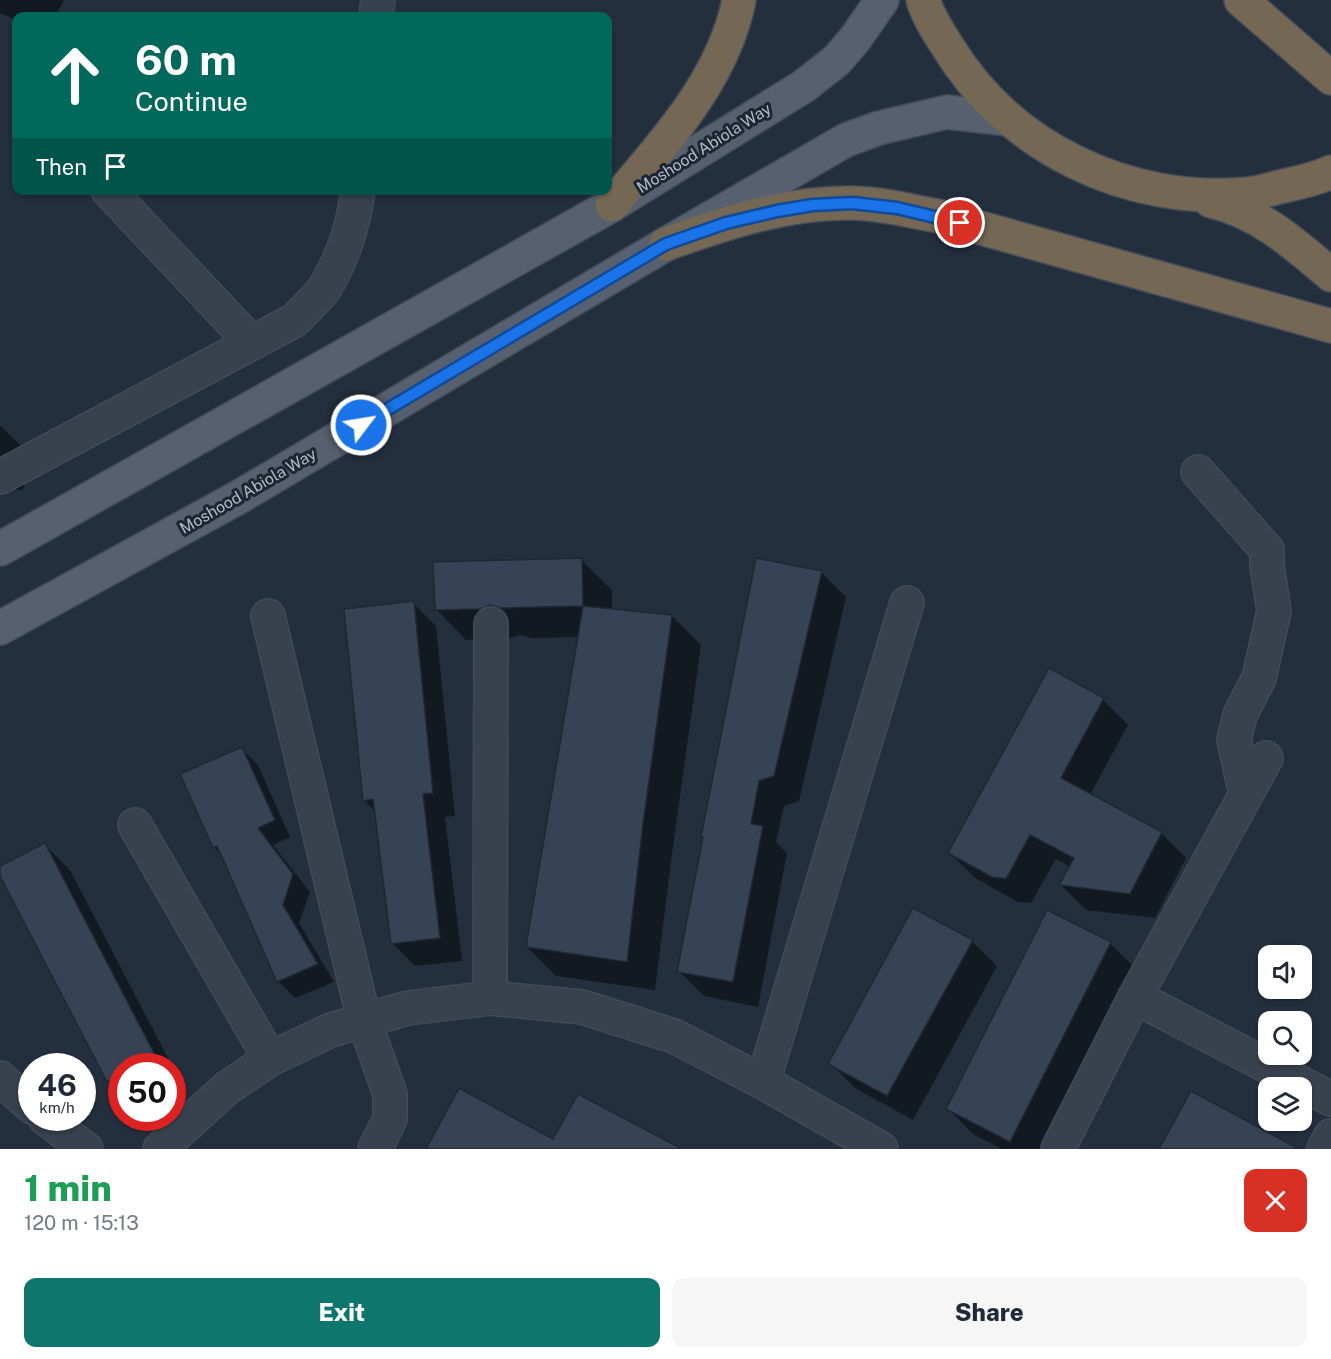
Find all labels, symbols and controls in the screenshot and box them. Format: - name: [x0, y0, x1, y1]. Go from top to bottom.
- text: 60 m: [135, 35, 237, 84]
- icon: ahead: [36, 36, 114, 114]
- text: Continue: [135, 85, 248, 117]
- street label: Moshood Abiola Way: [633, 99, 775, 197]
- icon: arrive: [99, 150, 132, 183]
- text: Then: [36, 154, 87, 180]
- pin: [934, 197, 985, 248]
- icon: arrive: [943, 206, 976, 239]
- position arrow: [329, 393, 393, 457]
- street label: Moshood Abiola Way: [176, 444, 320, 538]
- map controls: [1258, 945, 1312, 1131]
- button: sound: [1258, 945, 1312, 999]
- button: search: [1258, 1011, 1312, 1065]
- speed limit sign: 50: [108, 1053, 186, 1131]
- text: 46: [37, 1067, 77, 1103]
- button: layers: [1258, 1077, 1312, 1131]
- text: km/h: [39, 1099, 75, 1116]
- text: 1 min: [24, 1167, 112, 1209]
- button: close: [1244, 1169, 1307, 1232]
- text: 120 m · 15:13: [24, 1211, 139, 1235]
- button: Exit: [24, 1278, 660, 1347]
- button: Share: [672, 1278, 1307, 1347]

